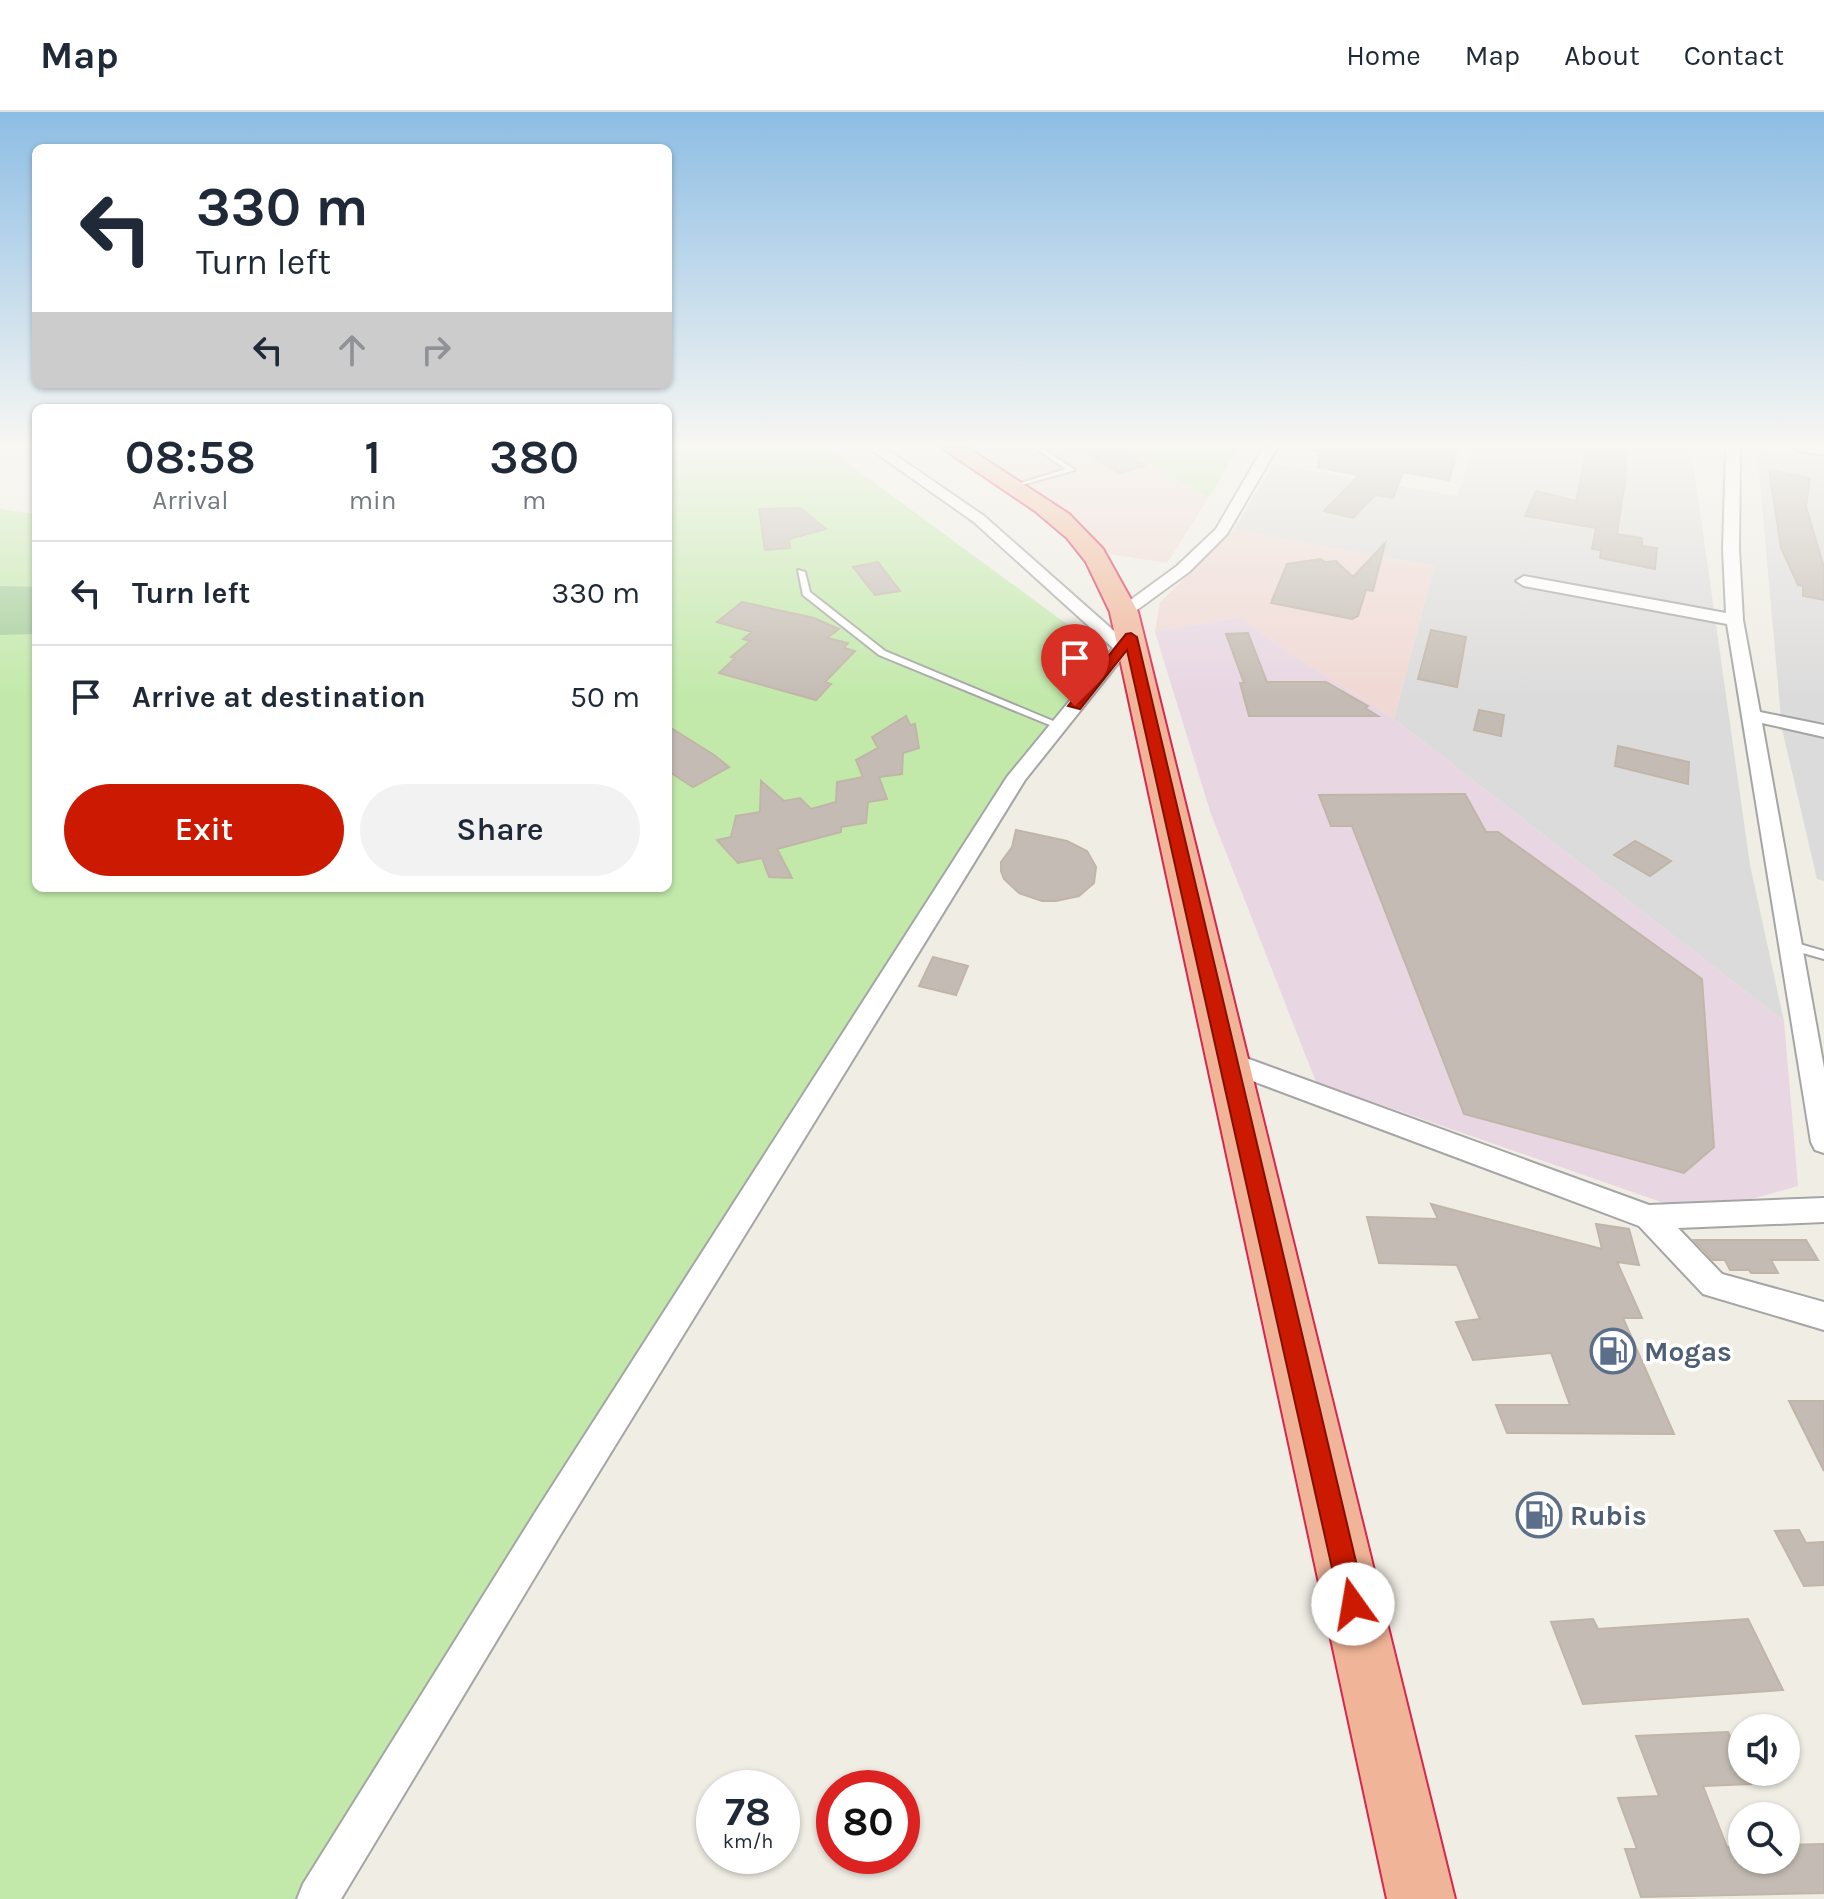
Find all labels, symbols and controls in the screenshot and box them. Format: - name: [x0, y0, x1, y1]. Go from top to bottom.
- text: Map: [40, 33, 119, 78]
- text: Home: [1346, 39, 1421, 72]
- text: Map: [1465, 39, 1520, 72]
- text: About: [1564, 39, 1640, 72]
- text: Contact: [1684, 39, 1784, 72]
- text: 330 m: [196, 174, 368, 239]
- icon: left: [64, 176, 168, 280]
- text: Turn left: [196, 241, 331, 283]
- icon: left: [246, 328, 290, 372]
- icon: ahead: [330, 328, 374, 372]
- icon: right: [414, 328, 458, 372]
- text: 08:58: [125, 429, 256, 485]
- text: 1: [364, 429, 381, 485]
- text: 380: [489, 429, 579, 485]
- text: Arrival: [152, 485, 228, 516]
- text: min: [349, 485, 397, 516]
- text: m: [522, 485, 546, 516]
- icon: left: [64, 571, 108, 615]
- text: Turn left: [132, 575, 250, 611]
- text: 330 m: [552, 575, 640, 611]
- pin: [1041, 624, 1109, 706]
- icon: arrive: [1053, 636, 1097, 680]
- icon: arrive: [64, 675, 108, 719]
- text: Arrive at destination: [132, 679, 426, 715]
- text: 50 m: [570, 679, 640, 715]
- button: Exit: [64, 784, 344, 876]
- button: Share: [360, 784, 640, 876]
- fuel station icon: Mogas: [1589, 1327, 1637, 1375]
- place label: Mogas: [1644, 1335, 1732, 1368]
- fuel station icon: Rubis: [1515, 1491, 1563, 1539]
- place label: Rubis: [1570, 1499, 1647, 1532]
- position arrow: [1311, 1562, 1395, 1646]
- map controls: [1728, 1714, 1800, 1874]
- button: sound: [1728, 1714, 1800, 1786]
- speed limit sign: 80: [816, 1770, 920, 1874]
- text: 78: [725, 1788, 771, 1835]
- button: search: [1728, 1802, 1800, 1874]
- text: km/h: [723, 1830, 773, 1853]

